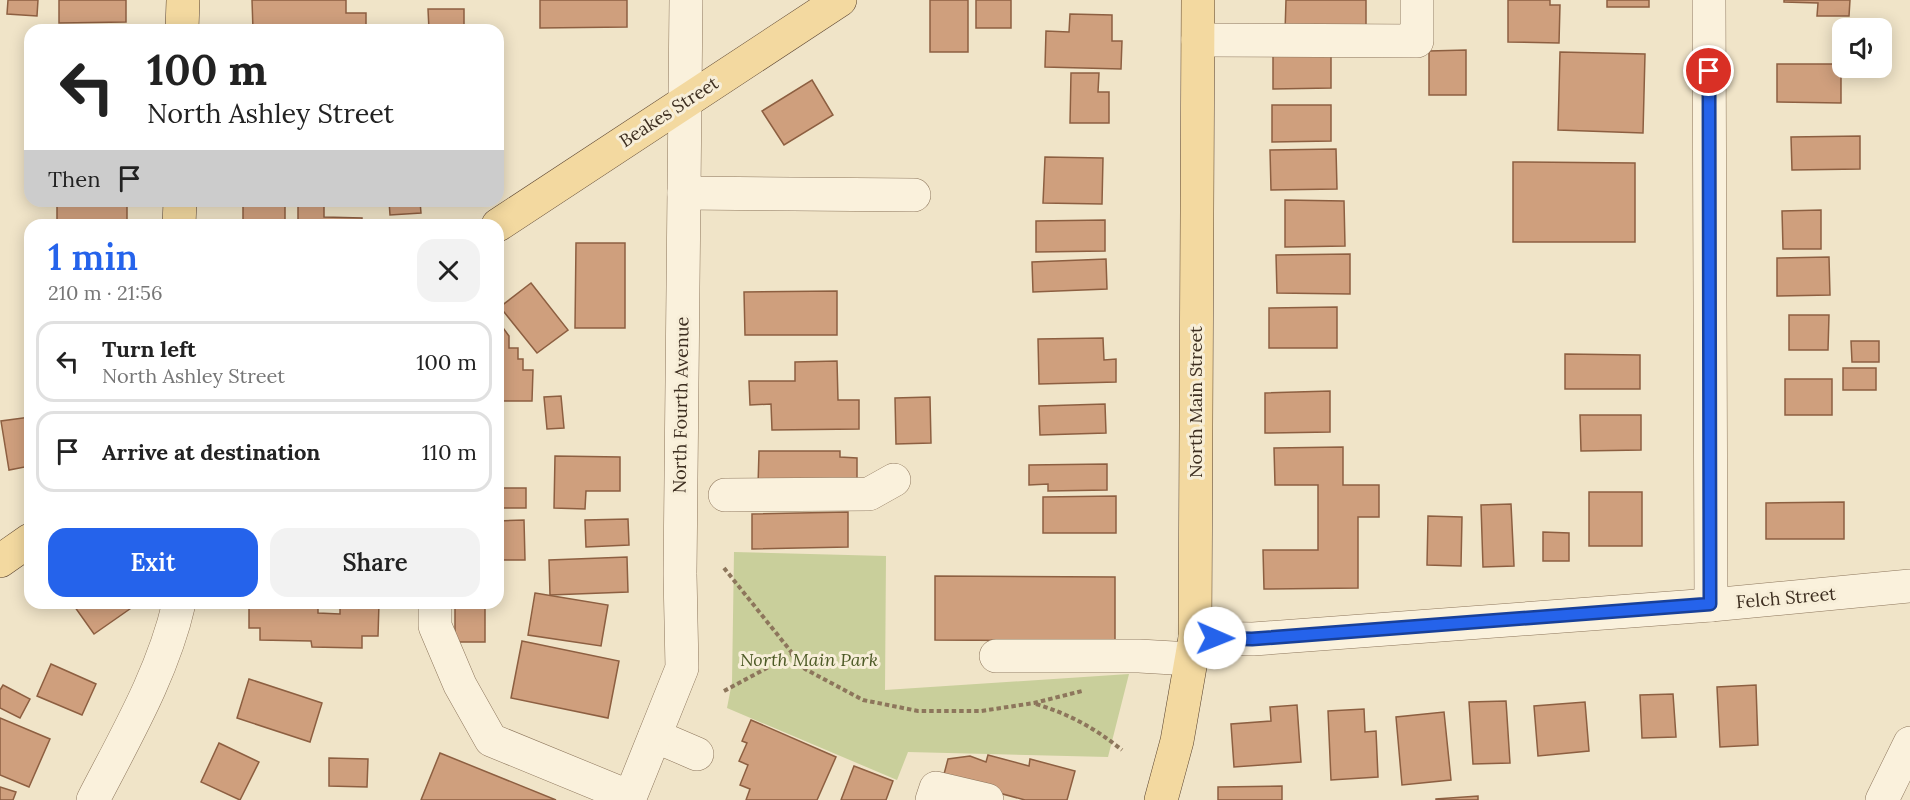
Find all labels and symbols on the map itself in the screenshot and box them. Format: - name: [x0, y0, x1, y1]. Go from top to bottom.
- pin: [1683, 45, 1734, 96]
- street label: Beakes Street: [615, 71, 723, 152]
- street label: North Fourth Avenue: [667, 316, 694, 494]
- street label: North Main Street: [1184, 326, 1207, 478]
- street label: Felch Street: [1735, 582, 1837, 613]
- position arrow: [1183, 606, 1247, 670]
- park label: North Main Park: [740, 648, 878, 671]

